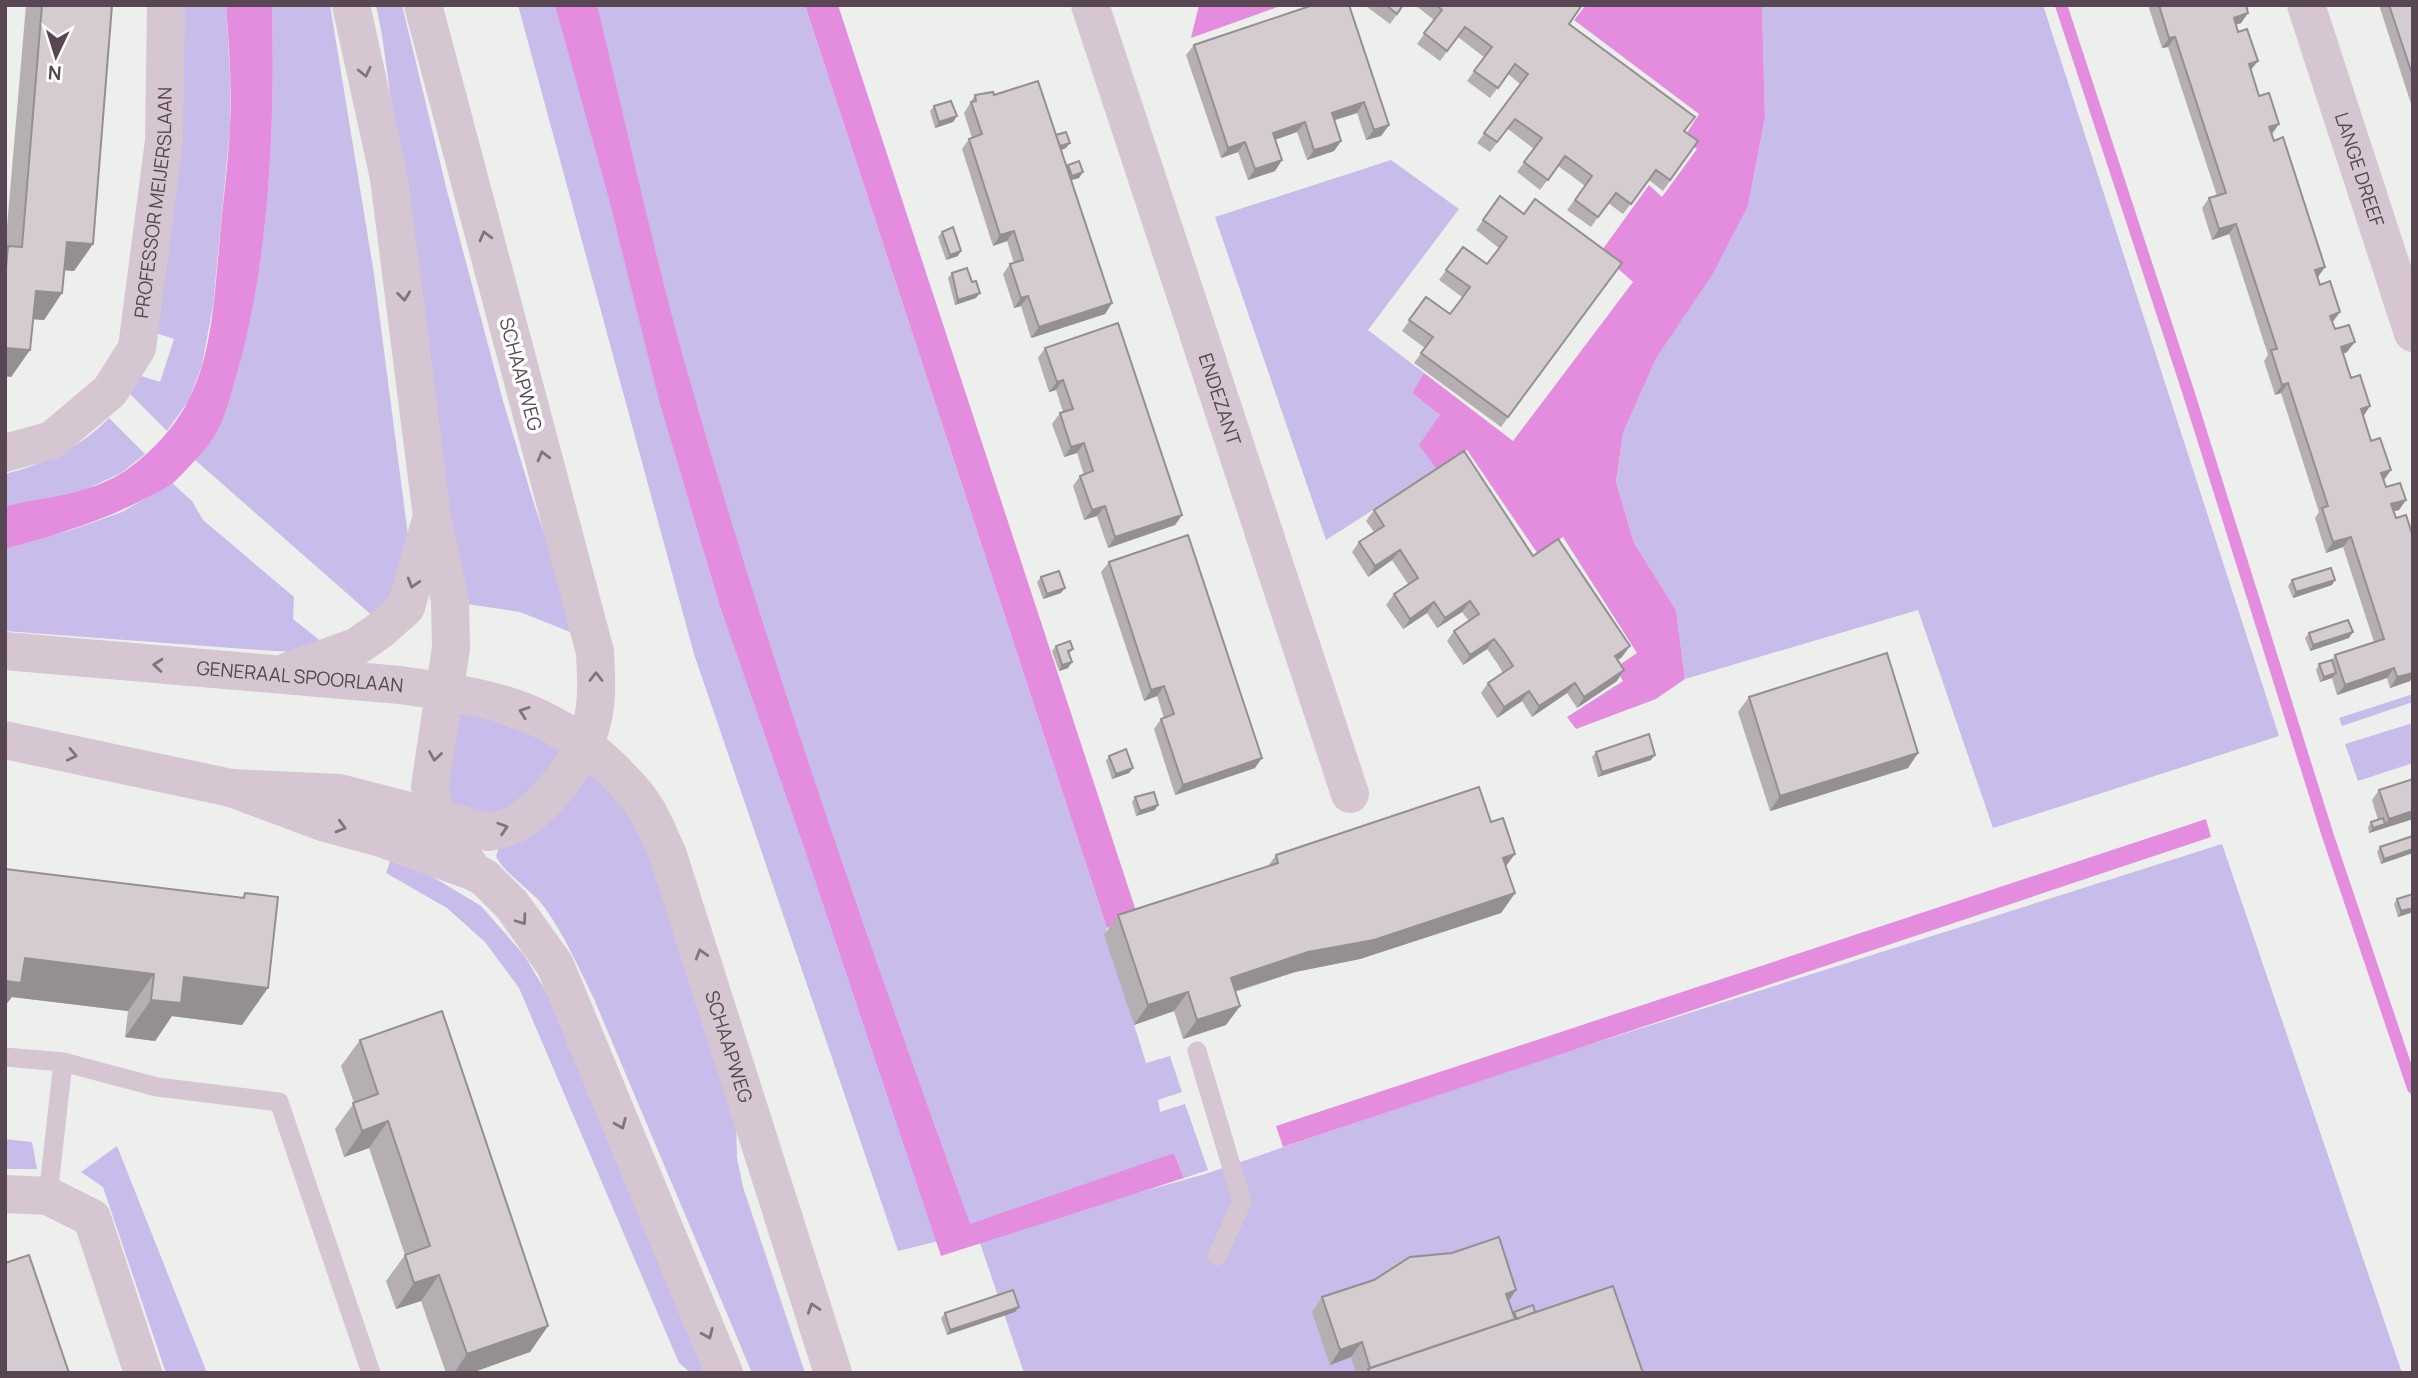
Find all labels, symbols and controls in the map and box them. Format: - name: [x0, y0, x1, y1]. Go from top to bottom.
- north arrow: [21, 21, 91, 91]
- text: N: [47, 60, 63, 86]
- one-way arrow: [357, 66, 372, 78]
- street label: PROFESSOR MEIJERSLAAN: [128, 87, 178, 320]
- street label: LANGE DREEF: [2329, 109, 2391, 230]
- one-way arrow: [478, 230, 493, 242]
- one-way arrow: [396, 290, 411, 302]
- street label: SCHAAPWEG: [493, 315, 549, 433]
- street label: ENDEZANT: [1193, 350, 1247, 449]
- one-way arrow: [537, 450, 551, 462]
- one-way arrow: [407, 577, 422, 589]
- street label: GENERAAL SPOORLAAN: [195, 655, 404, 698]
- one-way arrow: [152, 658, 163, 673]
- one-way arrow: [588, 671, 603, 682]
- one-way arrow: [519, 706, 531, 720]
- one-way arrow: [66, 746, 78, 761]
- one-way arrow: [428, 750, 443, 762]
- one-way arrow: [335, 819, 347, 833]
- one-way arrow: [496, 822, 509, 836]
- one-way arrow: [514, 912, 526, 925]
- one-way arrow: [695, 948, 710, 960]
- street label: SCHAAPWEG: [699, 987, 759, 1106]
- one-way arrow: [613, 1116, 627, 1129]
- one-way arrow: [806, 1302, 821, 1314]
- one-way arrow: [700, 1326, 714, 1339]

